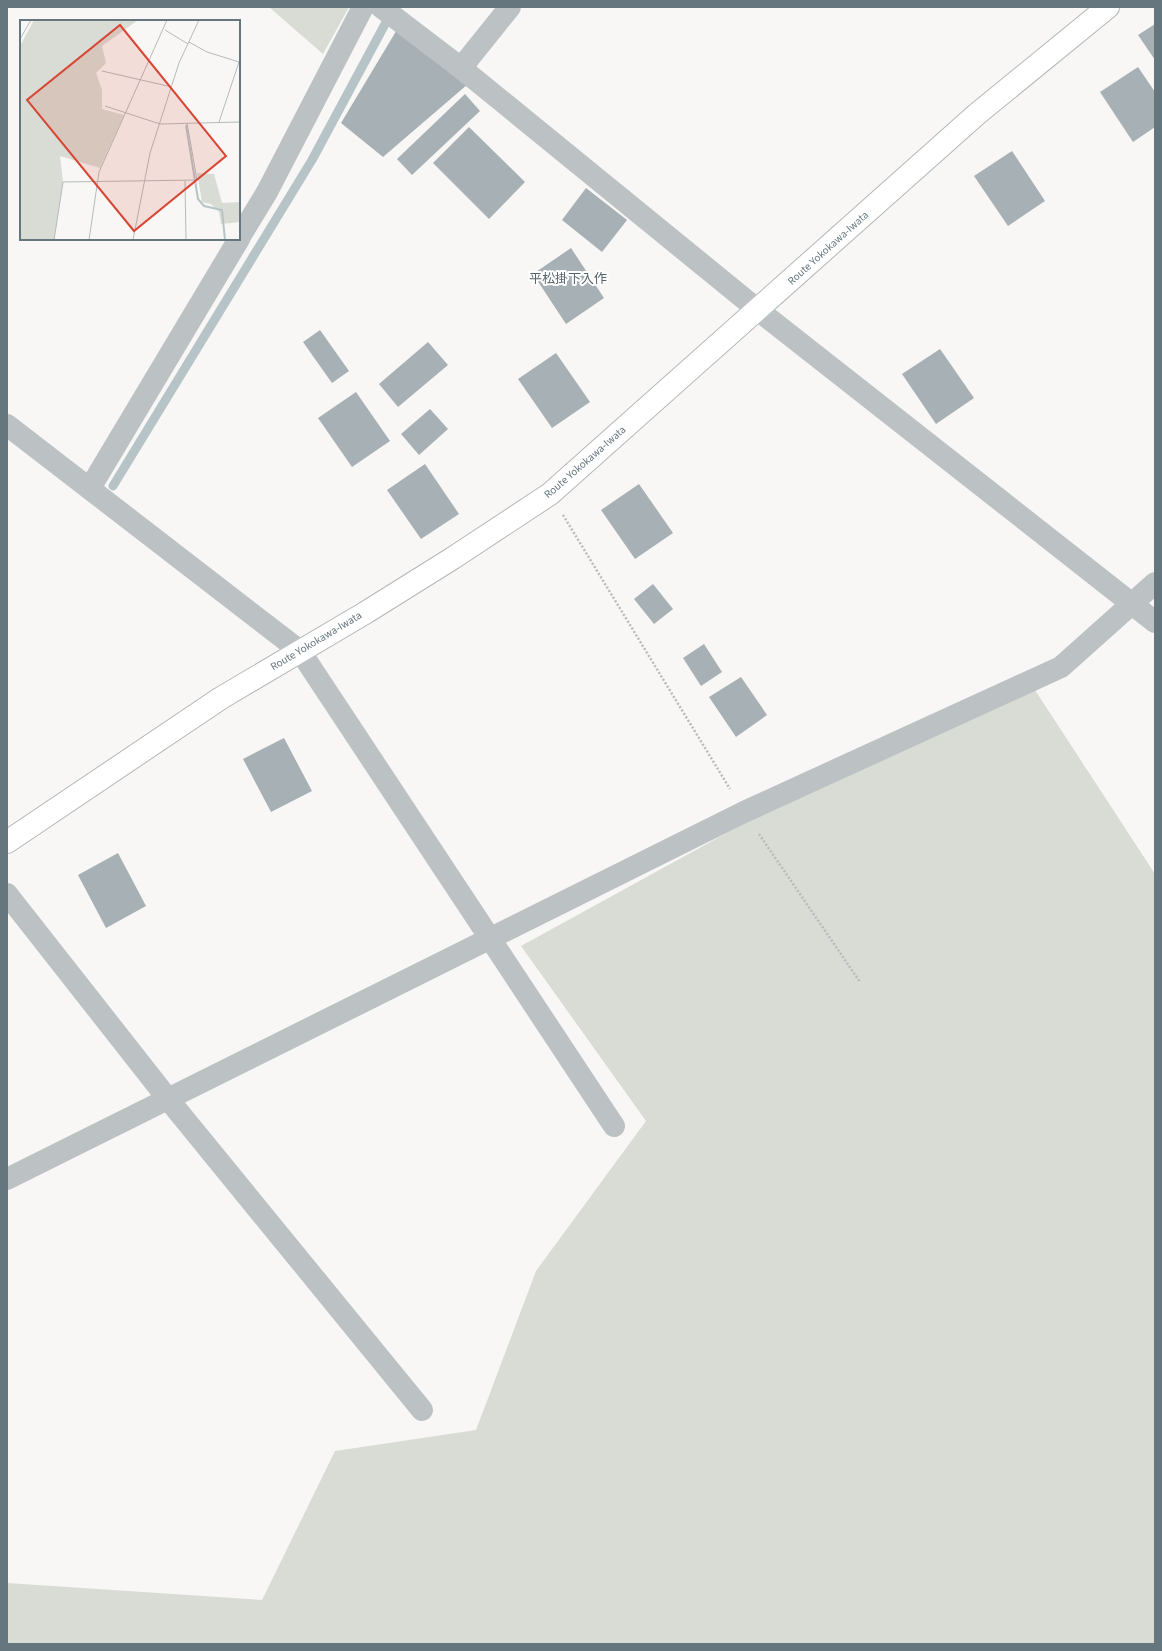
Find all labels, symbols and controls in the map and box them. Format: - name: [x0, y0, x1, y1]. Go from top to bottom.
- inset map: [20, 20, 240, 240]
- street label: Route Yokokawa-Iwata: [784, 208, 872, 288]
- district label: 平松掛下入作: [529, 270, 607, 288]
- street label: Route Yokokawa-Iwata: [541, 422, 629, 502]
- street label: Route Yokokawa-Iwata: [268, 608, 364, 674]

